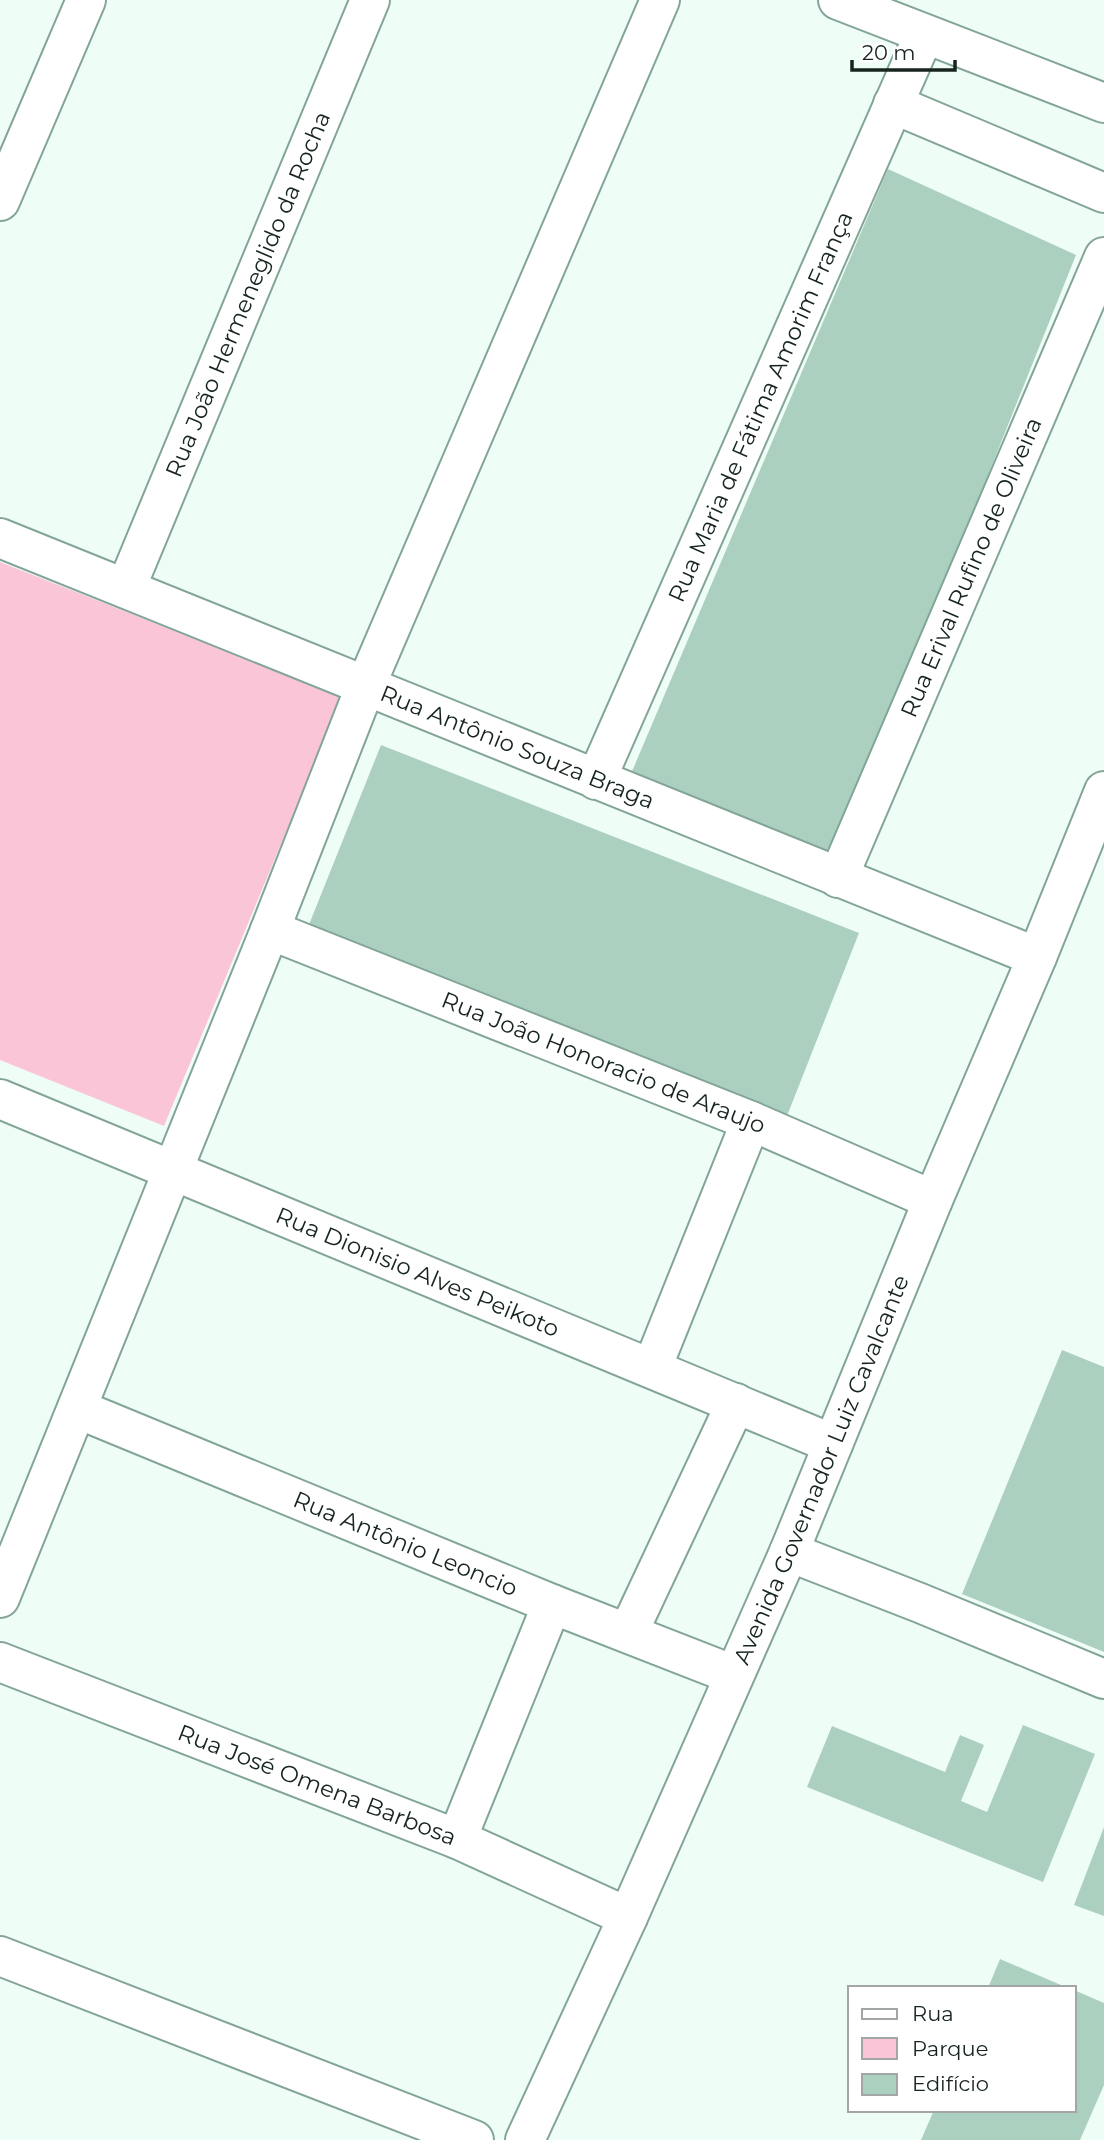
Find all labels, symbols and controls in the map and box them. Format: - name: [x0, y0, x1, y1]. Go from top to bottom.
- scale bar: [852, 28, 955, 72]
- text: 20 m: [862, 40, 916, 65]
- street label: Rua João Hermeneglido da Rocha: [160, 107, 336, 481]
- street label: Rua Maria de Fátima Amorim França: [662, 207, 859, 606]
- street label: Rua Erival Rufino de Oliveira: [895, 413, 1048, 722]
- street label: Rua Antônio Souza Braga: [376, 679, 659, 815]
- street label: Rua João Honoracio de Araujo: [438, 986, 770, 1140]
- street label: Rua Dionisio Alves Peikoto: [272, 1201, 564, 1343]
- street label: Avenida Governador Luiz Cavalcante: [727, 1271, 915, 1669]
- street label: Rua Antônio Leoncio: [289, 1485, 522, 1602]
- street label: Rua José Omena Barbosa: [174, 1718, 460, 1851]
- legend: [848, 1986, 1076, 2112]
- text: Rua: [912, 2001, 954, 2026]
- text: Parque: [912, 2036, 988, 2061]
- text: Edifício: [912, 2071, 989, 2096]

